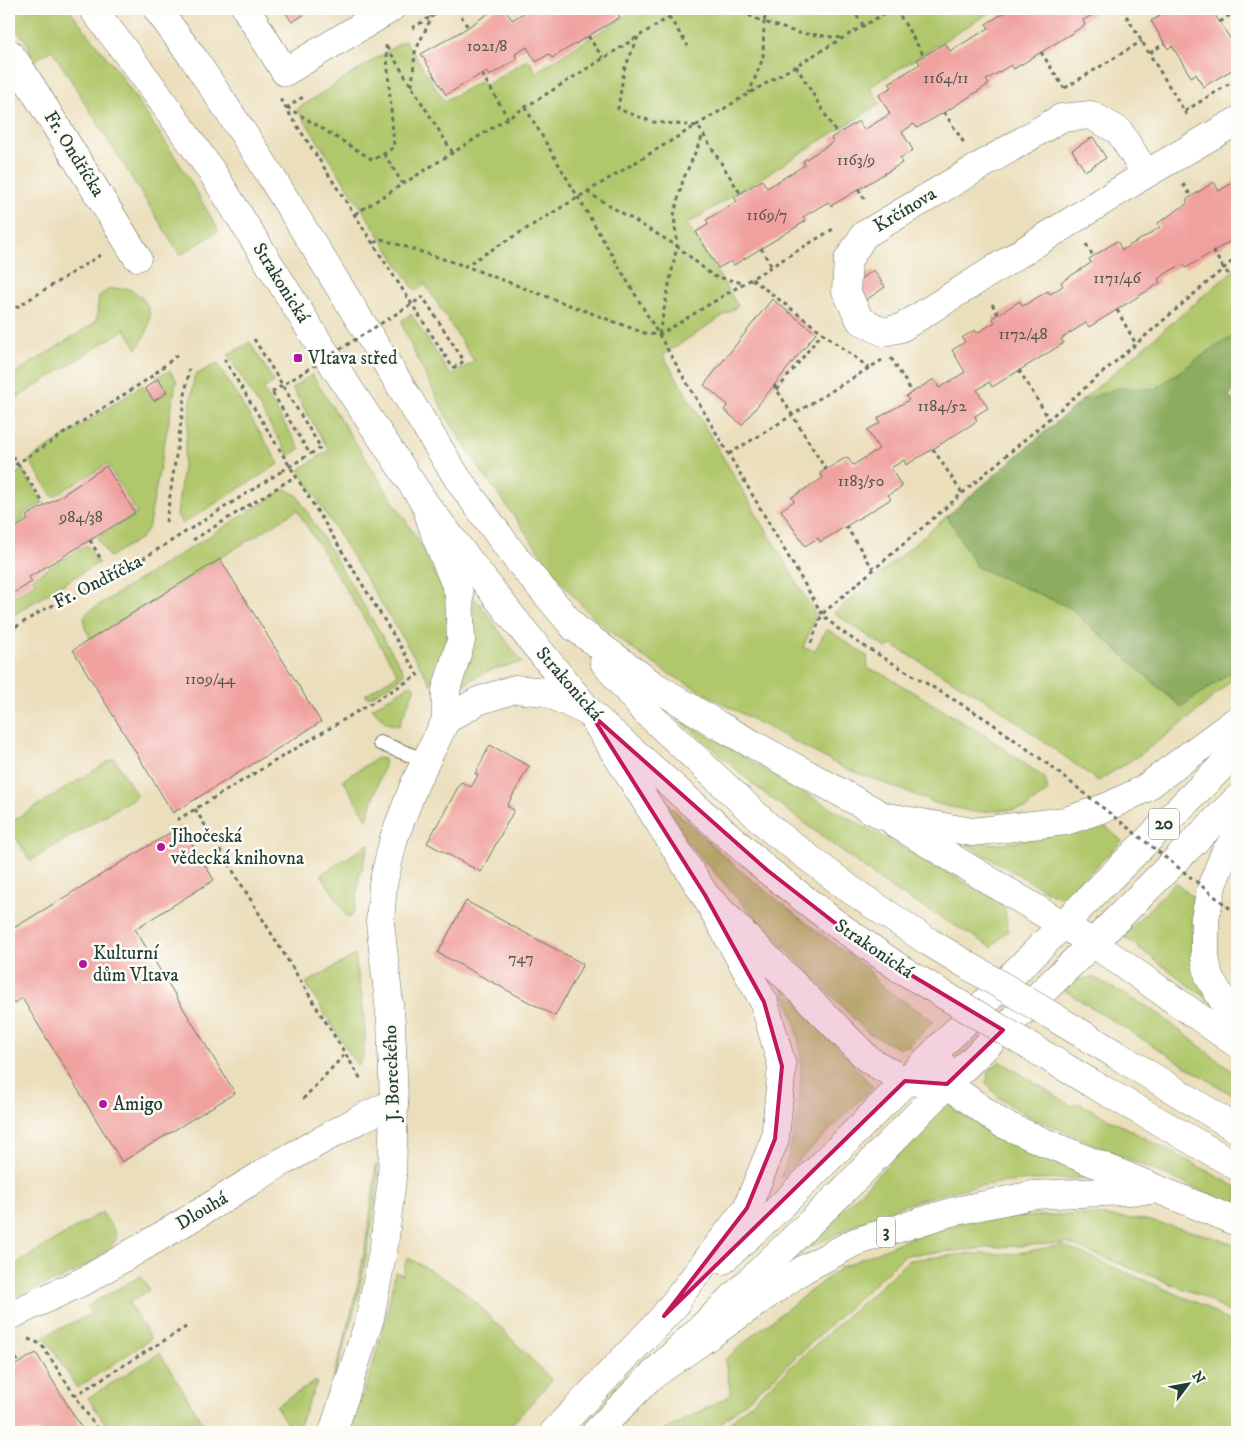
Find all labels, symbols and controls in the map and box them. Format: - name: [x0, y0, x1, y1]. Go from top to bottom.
- house number: 1021/8: [467, 36, 507, 56]
- house number: 1164/11: [923, 68, 969, 88]
- street label: Fr. Ondříčka: [39, 107, 109, 201]
- house number: 1163/9: [837, 150, 875, 170]
- street label: Krčínova: [870, 182, 940, 238]
- house number: 1169/7: [747, 205, 787, 225]
- street label: Strakonická: [247, 239, 315, 327]
- house number: 1171/46: [1093, 268, 1141, 288]
- house number: 1172/48: [998, 324, 1048, 344]
- place label: Vltava střed: [307, 347, 398, 370]
- marker: Vltava střed: [292, 352, 304, 364]
- house number: 1184/52: [917, 396, 967, 416]
- house number: 1183/50: [838, 471, 884, 491]
- house number: 984/38: [58, 507, 103, 527]
- street label: Fr. Ondříčka: [50, 550, 146, 614]
- street label: Strakonická: [531, 642, 607, 726]
- house number: 1109/44: [185, 669, 236, 689]
- road number: 20: [1149, 809, 1179, 840]
- place label: Jihočeská vědecká knihovna: [169, 825, 304, 870]
- marker: Jihočeská vědecká knihovna: [155, 841, 167, 853]
- street label: Strakonická: [830, 914, 918, 984]
- place label: Kulturní dům Vltava: [93, 942, 179, 987]
- house number: 747: [508, 948, 534, 968]
- marker: Kulturní dům Vltava: [77, 958, 89, 970]
- street label: J. Boreckého: [379, 1024, 405, 1124]
- place label: Amigo: [113, 1093, 163, 1116]
- marker: Amigo: [97, 1098, 109, 1110]
- street label: Dlouhá: [172, 1187, 232, 1235]
- road number: 3: [877, 1216, 895, 1248]
- north arrow: [1164, 1358, 1214, 1408]
- text: N: [1187, 1368, 1209, 1388]

